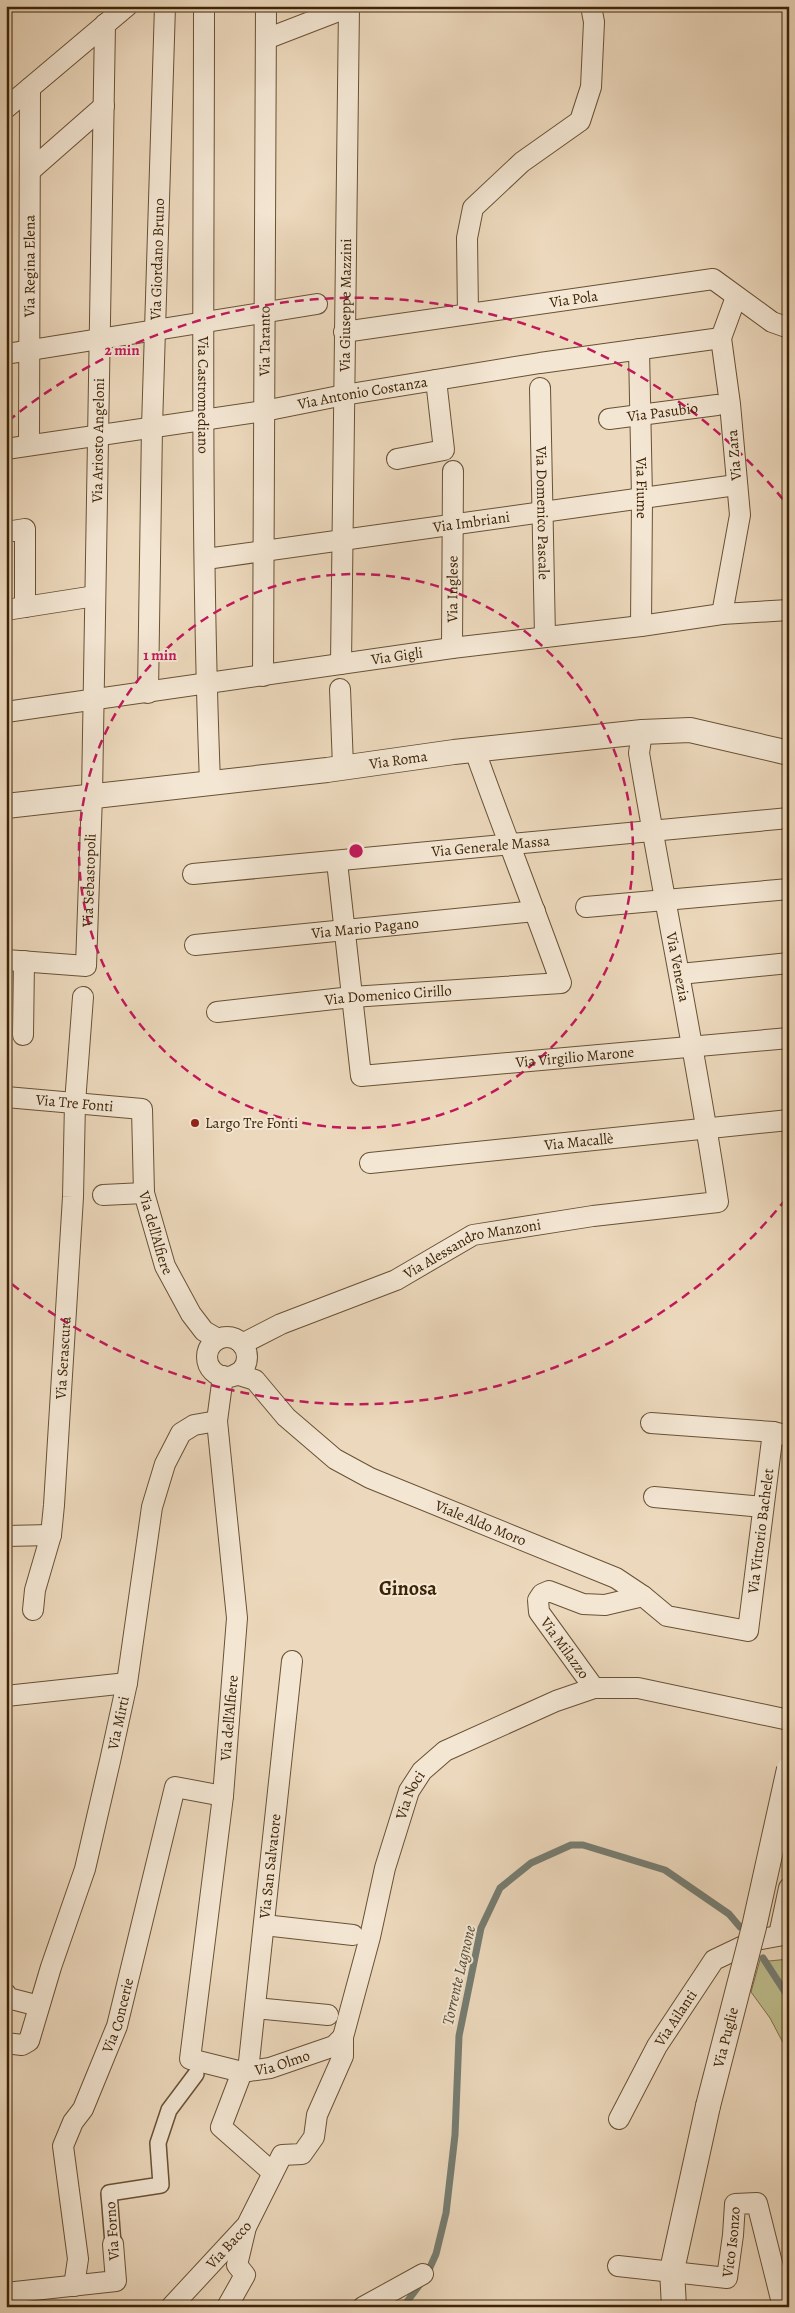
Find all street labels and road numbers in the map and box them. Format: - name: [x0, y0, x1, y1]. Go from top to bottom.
- street label: Via Giordano Bruno: [145, 198, 169, 321]
- street label: Via Regina Elena: [19, 215, 40, 318]
- street label: Via Giuseppe Mazzini: [335, 238, 356, 373]
- street label: Via Pola: [547, 286, 599, 313]
- street label: Via Taranto: [254, 306, 275, 377]
- street label: Via Castromediano: [193, 335, 213, 454]
- street label: Via Antonio Costanza: [295, 372, 429, 414]
- street label: Via Ariosto Angeloni: [87, 378, 109, 504]
- street label: Via Pasubio: [625, 398, 699, 427]
- street label: Via Zara: [722, 429, 746, 482]
- street label: Via Domenico Pascale: [531, 445, 554, 580]
- street label: Via Fiume: [631, 456, 652, 519]
- street label: Via Imbriani: [431, 507, 511, 537]
- street label: Via Inglese: [442, 555, 463, 624]
- street label: Via Gigli: [369, 642, 424, 670]
- street label: Via Roma: [367, 746, 429, 774]
- street label: Via Generale Massa: [430, 831, 551, 862]
- street label: Via Sebastopoli: [77, 833, 101, 928]
- street label: Via Mario Pagano: [310, 913, 420, 943]
- street label: Via Venezia: [661, 929, 695, 1004]
- street label: Via Domenico Cirillo: [323, 980, 452, 1010]
- street label: Via Virgilio Marone: [514, 1042, 635, 1072]
- street label: Via Tre Fonti: [34, 1090, 114, 1116]
- street label: Via Macallè: [542, 1128, 615, 1155]
- street label: Via dell'Alfiere: [134, 1188, 178, 1279]
- street label: Via Alessandro Manzoni: [399, 1214, 542, 1284]
- street label: Via Serascura: [50, 1316, 76, 1401]
- street label: Via Vittorio Bachelet: [743, 1467, 778, 1596]
- street label: Viale Aldo Moro: [431, 1495, 529, 1550]
- street label: Via Milazzo: [535, 1612, 594, 1683]
- street label: Via dell'Alfiere: [215, 1674, 243, 1763]
- street label: Via Mirti: [103, 1694, 134, 1753]
- street label: Via Noci: [390, 1767, 430, 1823]
- street label: Via San Salvatore: [254, 1813, 286, 1921]
- street label: Via Concerie: [97, 1976, 138, 2057]
- street label: Via Ailanti: [649, 1986, 702, 2051]
- street label: Via Puglie: [708, 2005, 743, 2070]
- street label: Via Olmo: [252, 2045, 312, 2080]
- street label: Via Forno: [100, 2201, 124, 2262]
- street label: Vico Isonzo: [717, 2206, 745, 2279]
- street label: Via Bacco: [201, 2216, 256, 2274]

